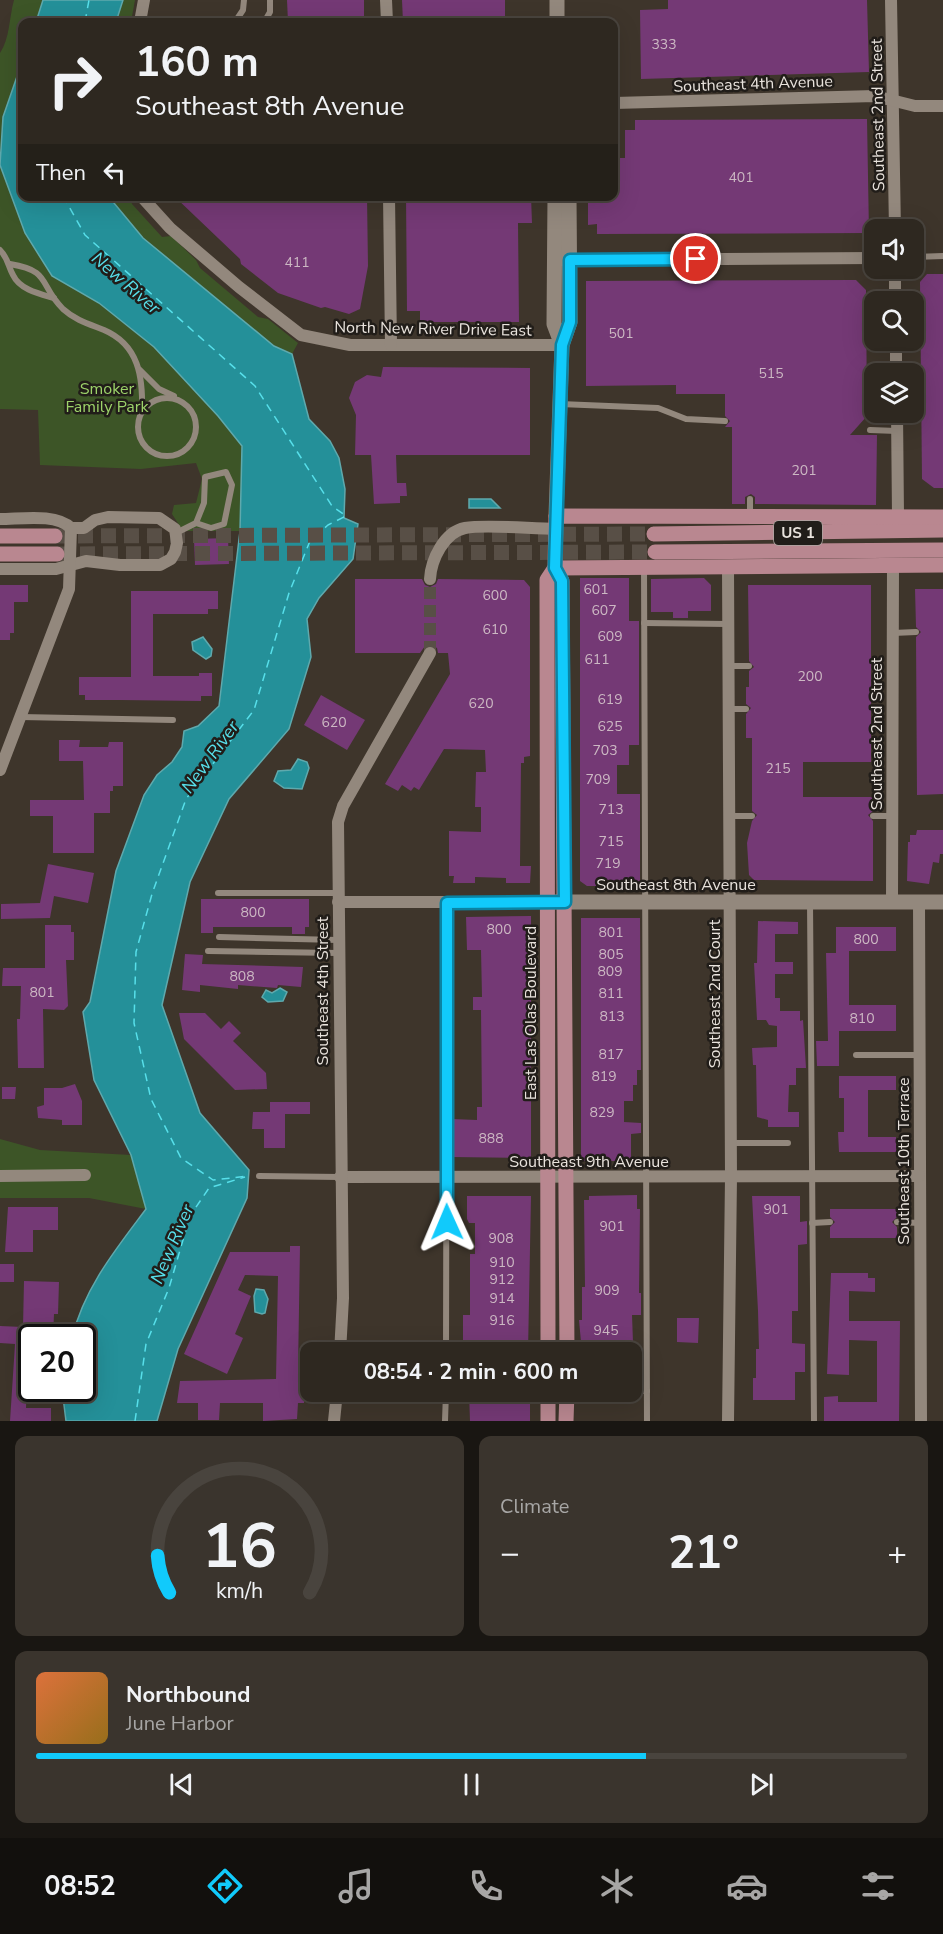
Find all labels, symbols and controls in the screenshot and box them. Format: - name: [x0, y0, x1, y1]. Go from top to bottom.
- text: 160 m: [135, 34, 259, 91]
- house number: 333: [651, 35, 677, 54]
- street label: Southeast 2nd Street: [866, 38, 890, 191]
- icon: right: [36, 42, 114, 120]
- street label: Southeast 4th Avenue: [673, 70, 833, 98]
- text: Southeast 8th Avenue: [135, 88, 404, 125]
- icon: left: [98, 156, 131, 189]
- text: Then: [36, 158, 86, 188]
- house number: 401: [728, 168, 754, 187]
- map controls: [864, 219, 924, 423]
- button: sound: [864, 219, 924, 279]
- pin: [670, 233, 721, 284]
- icon: arrive: [679, 242, 712, 275]
- water label: New River: [86, 246, 166, 320]
- house number: 411: [284, 253, 310, 272]
- button: search: [864, 291, 924, 351]
- street label: North New River Drive East: [334, 316, 532, 342]
- house number: 501: [608, 324, 634, 343]
- button: layers: [864, 363, 924, 423]
- house number: 515: [758, 364, 784, 383]
- park label: Smoker Family Park: [65, 378, 150, 418]
- house number: 201: [791, 461, 817, 480]
- road number: US 1: [774, 521, 822, 545]
- house number: 601: [583, 580, 609, 599]
- house number: 600: [482, 586, 508, 605]
- house number: 607: [591, 601, 617, 620]
- house number: 610: [482, 620, 508, 639]
- house number: 609: [597, 627, 623, 646]
- house number: 611: [584, 650, 610, 669]
- street label: Southeast 2nd Street: [866, 657, 888, 810]
- house number: 200: [797, 667, 823, 686]
- house number: 619: [597, 690, 623, 709]
- house number: 620: [468, 694, 494, 713]
- house number: 620: [321, 713, 347, 732]
- water label: New River: [176, 716, 245, 798]
- house number: 625: [597, 717, 623, 736]
- house number: 703: [592, 741, 618, 760]
- house number: 215: [765, 759, 791, 778]
- house number: 709: [585, 770, 611, 789]
- house number: 713: [598, 800, 624, 819]
- house number: 715: [598, 832, 624, 851]
- house number: 719: [595, 854, 621, 873]
- street label: Southeast 8th Avenue: [596, 874, 756, 896]
- house number: 800: [240, 903, 266, 922]
- street label: Southeast 4th Street: [312, 916, 334, 1065]
- street label: Southeast 2nd Court: [704, 919, 726, 1068]
- house number: 800: [486, 920, 512, 939]
- house number: 801: [598, 923, 624, 942]
- street label: East Las Olas Boulevard: [520, 926, 542, 1100]
- house number: 800: [853, 930, 879, 949]
- house number: 805: [598, 945, 624, 964]
- house number: 809: [597, 962, 623, 981]
- house number: 808: [229, 967, 255, 986]
- house number: 801: [29, 983, 55, 1002]
- house number: 811: [598, 984, 624, 1003]
- house number: 813: [599, 1007, 625, 1026]
- house number: 810: [849, 1009, 875, 1028]
- house number: 817: [598, 1045, 624, 1064]
- house number: 819: [591, 1067, 617, 1086]
- street label: Southeast 10th Terrace: [893, 1077, 915, 1245]
- house number: 829: [589, 1103, 615, 1122]
- house number: 888: [478, 1129, 504, 1148]
- street label: Southeast 9th Avenue: [509, 1151, 669, 1173]
- position arrow: [415, 1190, 479, 1254]
- water label: New River: [145, 1200, 200, 1287]
- house number: 901: [763, 1200, 789, 1219]
- house number: 901: [599, 1217, 625, 1236]
- house number: 908: [488, 1229, 514, 1248]
- house number: 910: [489, 1253, 515, 1272]
- house number: 912: [489, 1270, 515, 1289]
- house number: 909: [594, 1281, 620, 1300]
- house number: 914: [489, 1289, 515, 1308]
- house number: 916: [489, 1311, 515, 1330]
- house number: 945: [593, 1321, 619, 1340]
- speed limit sign: 20: [18, 1324, 96, 1402]
- text: 08:54 · 2 min · 600 m: [364, 1357, 578, 1387]
- text: Climate: [500, 1493, 569, 1520]
- text: 16: [202, 1504, 277, 1589]
- text: 21°: [668, 1523, 739, 1584]
- text: −: [500, 1531, 520, 1576]
- text: +: [887, 1531, 907, 1576]
- text: km/h: [216, 1576, 263, 1606]
- text: Northbound: [126, 1680, 250, 1710]
- text: June Harbor: [126, 1710, 234, 1737]
- icon: previous: [165, 1768, 198, 1801]
- icon: pause: [455, 1768, 488, 1801]
- icon: next: [745, 1768, 778, 1801]
- icon: directions: [204, 1865, 246, 1907]
- icon: music: [335, 1865, 377, 1907]
- icon: phone: [465, 1865, 507, 1907]
- icon: climate: [596, 1865, 638, 1907]
- icon: car: [726, 1865, 768, 1907]
- icon: filters: [857, 1865, 899, 1907]
- text: 08:52: [44, 1868, 116, 1905]

